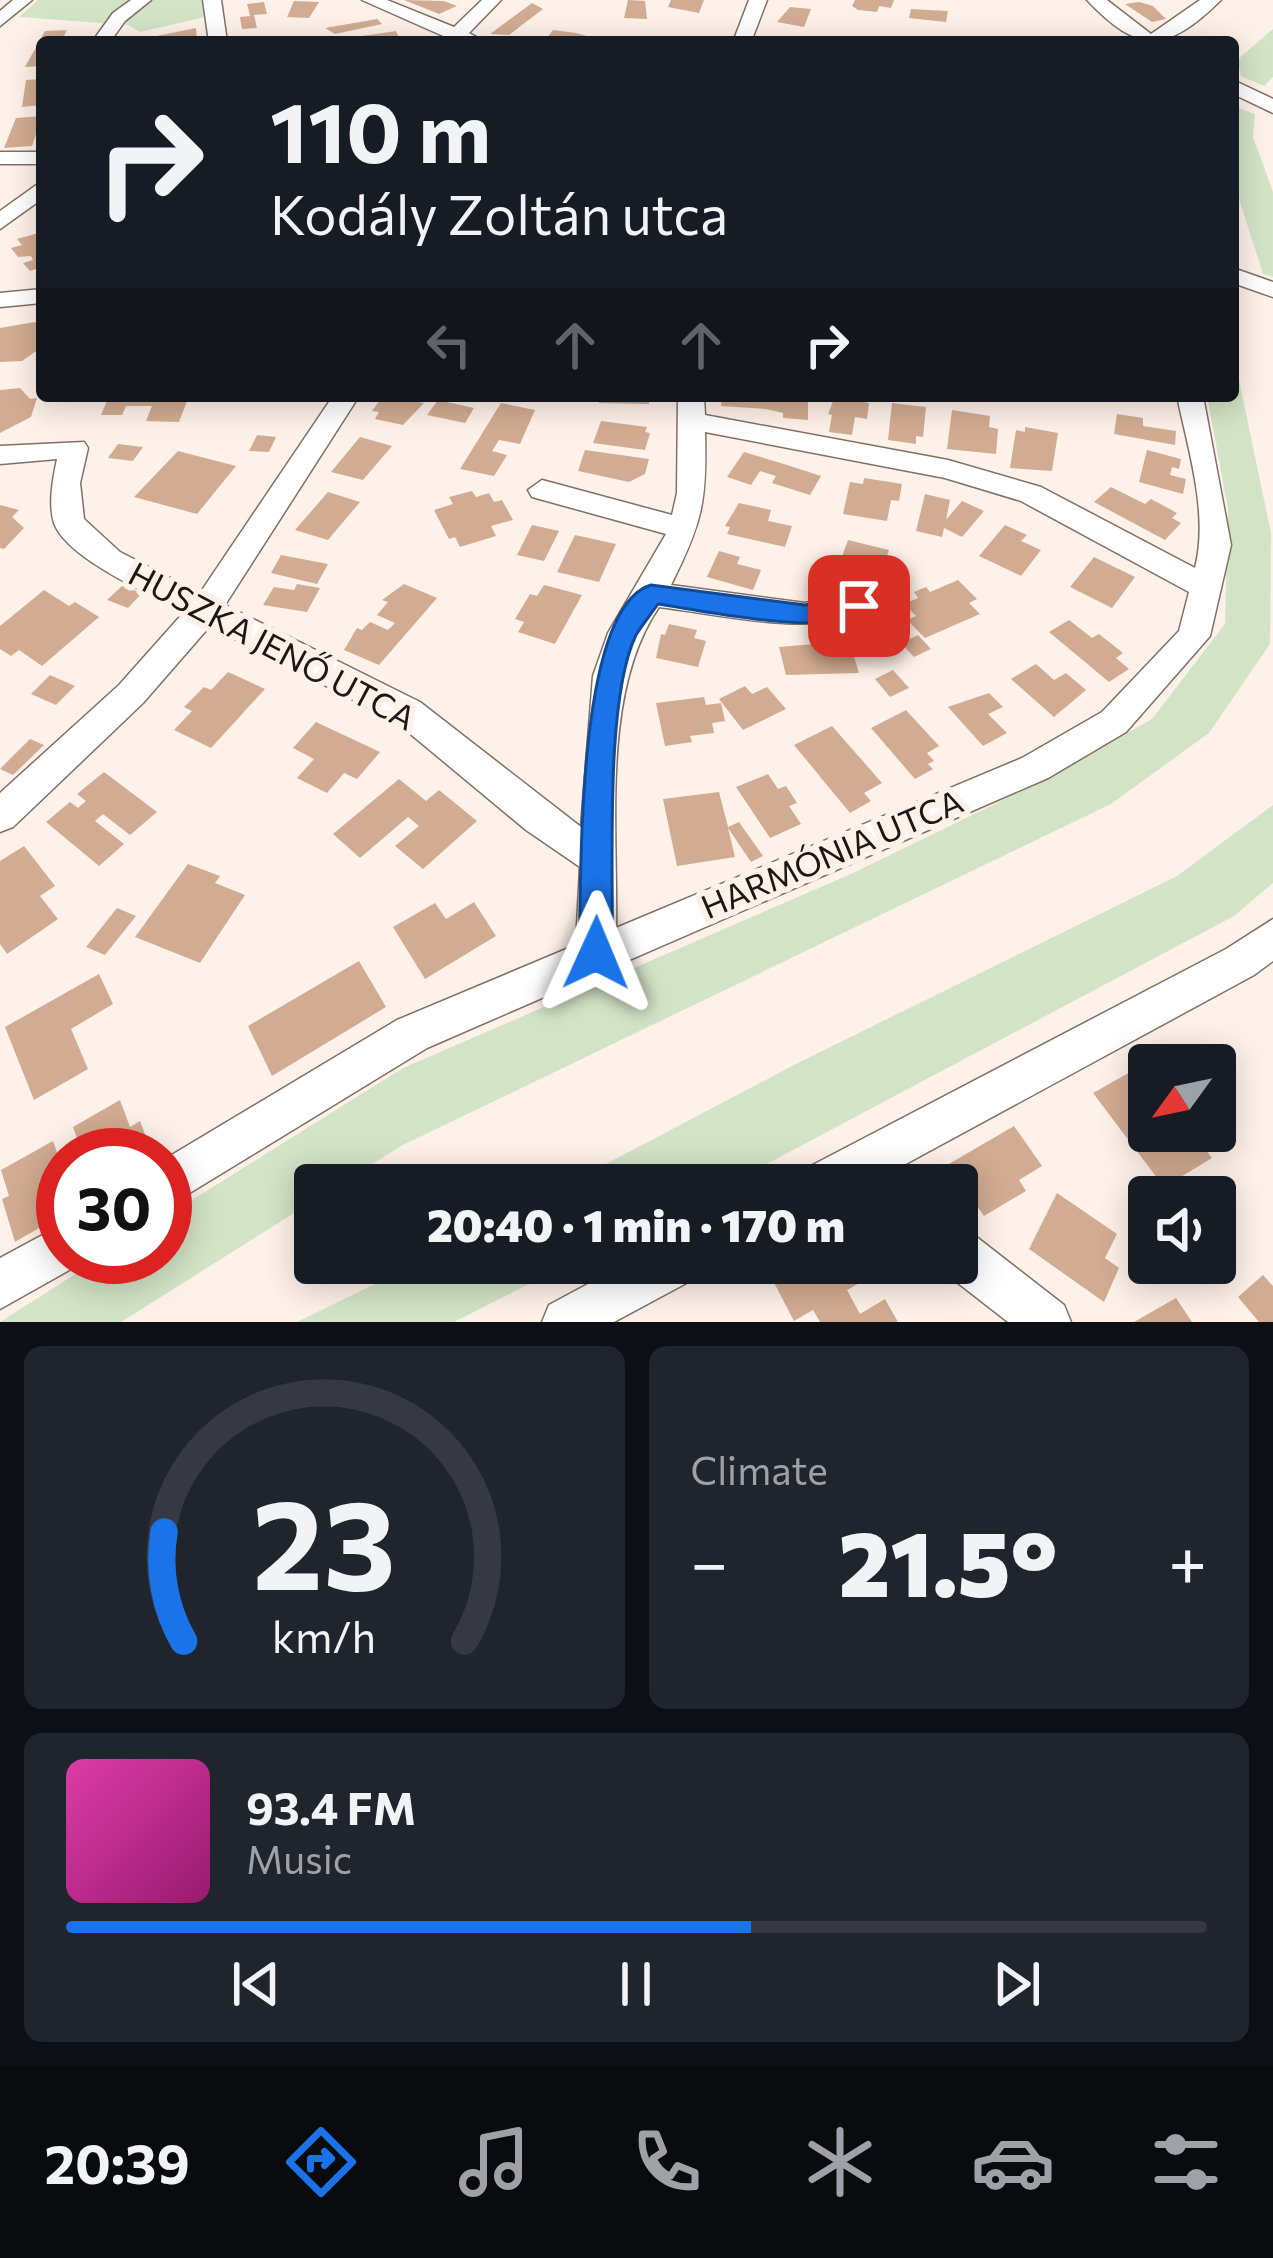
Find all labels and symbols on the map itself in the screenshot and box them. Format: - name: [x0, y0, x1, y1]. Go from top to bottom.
- street label: HUSZKA JENŐ UTCA: [122, 552, 423, 738]
- pin: [808, 555, 910, 657]
- street label: HARMÓNIA UTCA: [694, 779, 968, 926]
- position arrow: [533, 890, 659, 1016]
- north arrow: [1128, 1044, 1236, 1152]
- speed limit sign: 30: [36, 1128, 192, 1284]

